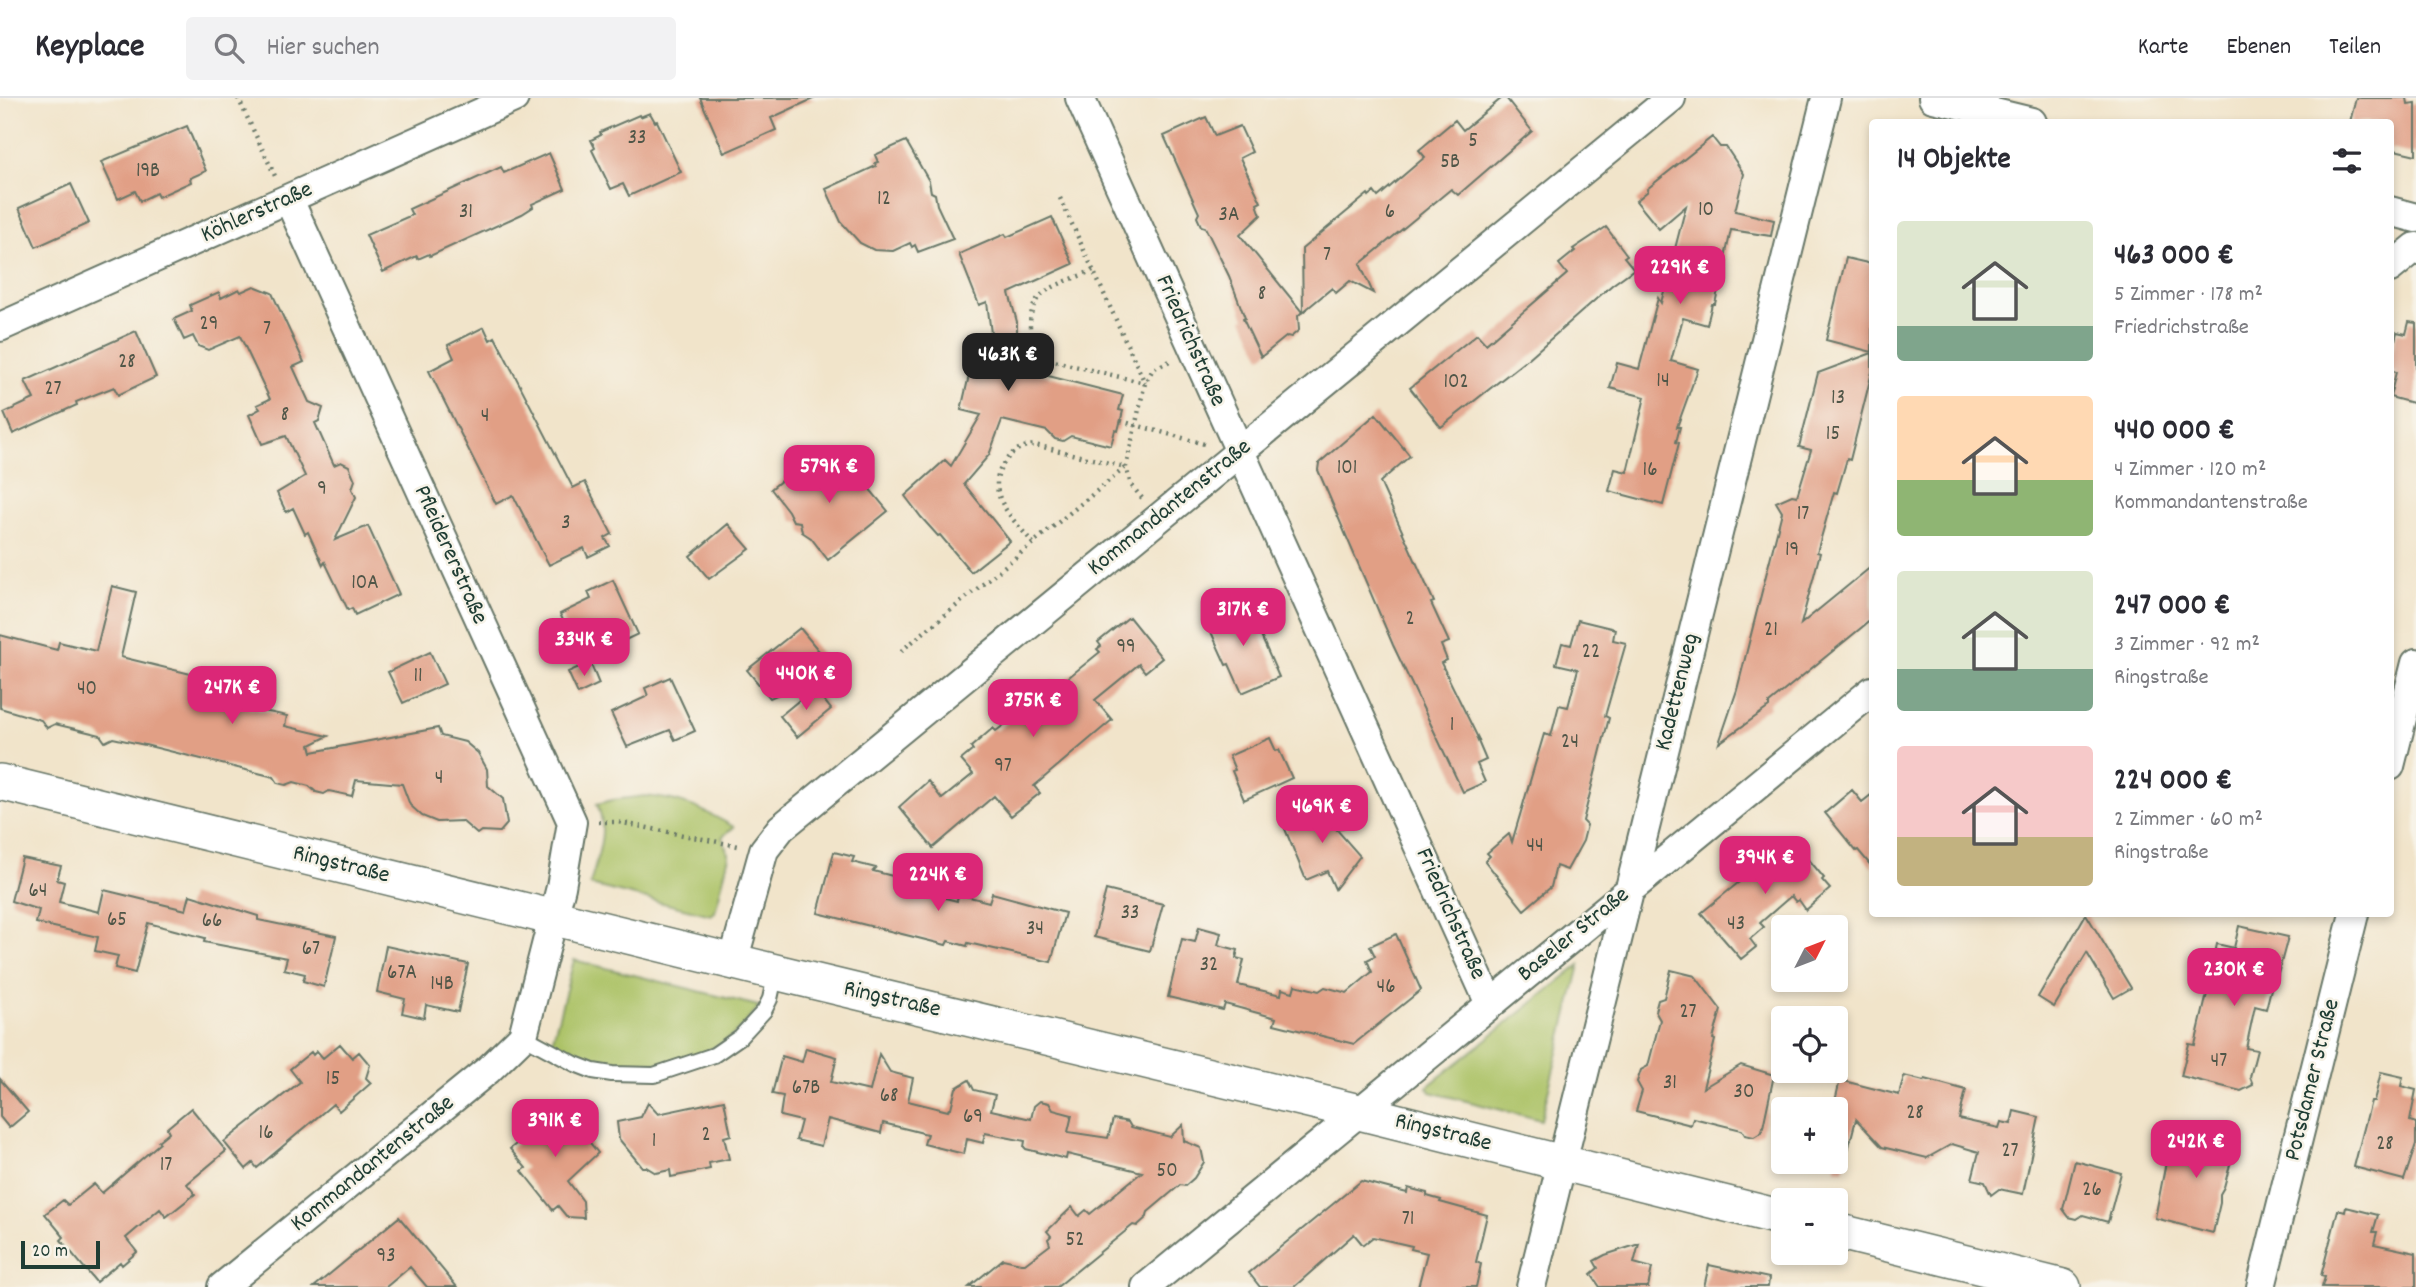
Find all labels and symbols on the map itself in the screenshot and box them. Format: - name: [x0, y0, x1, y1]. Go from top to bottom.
- house number: 33: [628, 124, 646, 154]
- house number: 5: [1468, 127, 1478, 157]
- house number: 5B: [1440, 148, 1460, 178]
- house number: 19B: [136, 157, 160, 187]
- street label: Köhlerstraße: [196, 173, 318, 253]
- house number: 12: [877, 185, 891, 215]
- house number: 10: [1698, 196, 1714, 226]
- house number: 31: [459, 198, 473, 228]
- house number: 6: [1385, 198, 1395, 228]
- house number: 3A: [1219, 201, 1239, 231]
- house number: 7: [1323, 241, 1331, 271]
- pin: 229K €: [1623, 246, 1737, 306]
- street label: Friedrichstraße: [1146, 270, 1234, 412]
- house number: 8: [1258, 280, 1266, 310]
- house number: 29: [200, 310, 218, 340]
- house number: 7: [263, 315, 271, 345]
- pin: 463K €: [951, 334, 1065, 393]
- house number: 28: [118, 348, 136, 378]
- house number: 14: [1656, 367, 1670, 397]
- house number: 102: [1443, 368, 1469, 398]
- house number: 27: [44, 375, 62, 405]
- house number: 13: [1831, 384, 1845, 414]
- house number: 8: [281, 401, 289, 431]
- house number: 4: [481, 402, 489, 432]
- house number: 15: [1826, 420, 1840, 450]
- street label: Kommandantenstraße: [1081, 431, 1259, 585]
- pin: 579K €: [772, 446, 886, 505]
- house number: 101: [1337, 454, 1357, 484]
- house number: 16: [1643, 456, 1657, 486]
- house number: 9: [317, 475, 327, 505]
- street label: Pfleidererstraße: [404, 480, 496, 630]
- house number: 17: [1797, 500, 1809, 530]
- house number: 3: [561, 509, 571, 539]
- house number: 19: [1785, 536, 1799, 566]
- house number: 10A: [351, 569, 379, 599]
- pin: 317K €: [1186, 588, 1300, 648]
- house number: 2: [1405, 605, 1415, 635]
- house number: 21: [1764, 616, 1778, 646]
- pin: 334K €: [527, 618, 641, 678]
- street label: Kadettenweg: [1647, 630, 1709, 754]
- house number: 99: [1116, 633, 1136, 663]
- house number: 22: [1582, 638, 1600, 668]
- pin: 440K €: [749, 652, 863, 712]
- house number: 11: [413, 662, 423, 692]
- pin: 247K €: [175, 666, 289, 726]
- house number: 40: [77, 675, 97, 705]
- pin: 375K €: [976, 680, 1090, 739]
- house number: 1: [1450, 711, 1454, 741]
- house number: 24: [1561, 728, 1579, 758]
- house number: 97: [994, 752, 1012, 782]
- house number: 4: [435, 764, 443, 794]
- pin: 469K €: [1265, 786, 1379, 845]
- house number: 44: [1526, 832, 1544, 862]
- pin: 394K €: [1708, 836, 1822, 896]
- street label: Ringstraße: [289, 837, 393, 893]
- street label: Friedrichstraße: [1406, 843, 1494, 985]
- pin: 224K €: [881, 854, 995, 913]
- house number: 64: [28, 877, 48, 907]
- street label: Baseler Straße: [1511, 879, 1637, 991]
- house number: 33: [1121, 899, 1139, 929]
- house number: 65: [107, 906, 127, 936]
- house number: 66: [202, 907, 222, 937]
- house number: 43: [1727, 910, 1745, 940]
- house number: 34: [1026, 915, 1044, 945]
- north arrow: [1771, 915, 1848, 992]
- house number: 67: [302, 935, 320, 965]
- pin: 230K €: [2177, 948, 2291, 1008]
- house number: 32: [1200, 951, 1218, 981]
- house number: 67A: [387, 959, 417, 989]
- house number: 14B: [430, 970, 454, 1000]
- street label: Ringstraße: [840, 972, 944, 1028]
- house number: 46: [1376, 973, 1396, 1003]
- street label: Potsdamer Straße: [2276, 995, 2350, 1165]
- house number: 27: [1679, 998, 1697, 1028]
- house number: 47: [2211, 1047, 2227, 1077]
- house number: 15: [326, 1065, 340, 1095]
- house number: 31: [1663, 1069, 1677, 1099]
- house number: 67B: [792, 1074, 820, 1104]
- house number: 30: [1734, 1078, 1754, 1108]
- house number: 68: [880, 1082, 898, 1112]
- street label: Kommandantenstraße: [284, 1087, 462, 1241]
- house number: 28: [1906, 1099, 1924, 1129]
- pin: 391K €: [498, 1100, 612, 1159]
- house number: 69: [963, 1103, 983, 1133]
- street label: Ringstraße: [1391, 1105, 1495, 1161]
- house number: 16: [259, 1119, 273, 1149]
- house number: 2: [701, 1121, 711, 1151]
- pin: 242K €: [2139, 1121, 2253, 1180]
- house number: 1: [652, 1127, 656, 1157]
- house number: 28: [2376, 1130, 2394, 1160]
- house number: 27: [2001, 1137, 2019, 1167]
- house number: 17: [160, 1151, 172, 1181]
- house number: 50: [1156, 1157, 1178, 1187]
- house number: 26: [2082, 1176, 2102, 1206]
- house number: 71: [1402, 1205, 1414, 1235]
- house number: 52: [1066, 1226, 1084, 1256]
- scale bar: [21, 1238, 100, 1270]
- house number: 93: [377, 1242, 395, 1272]

